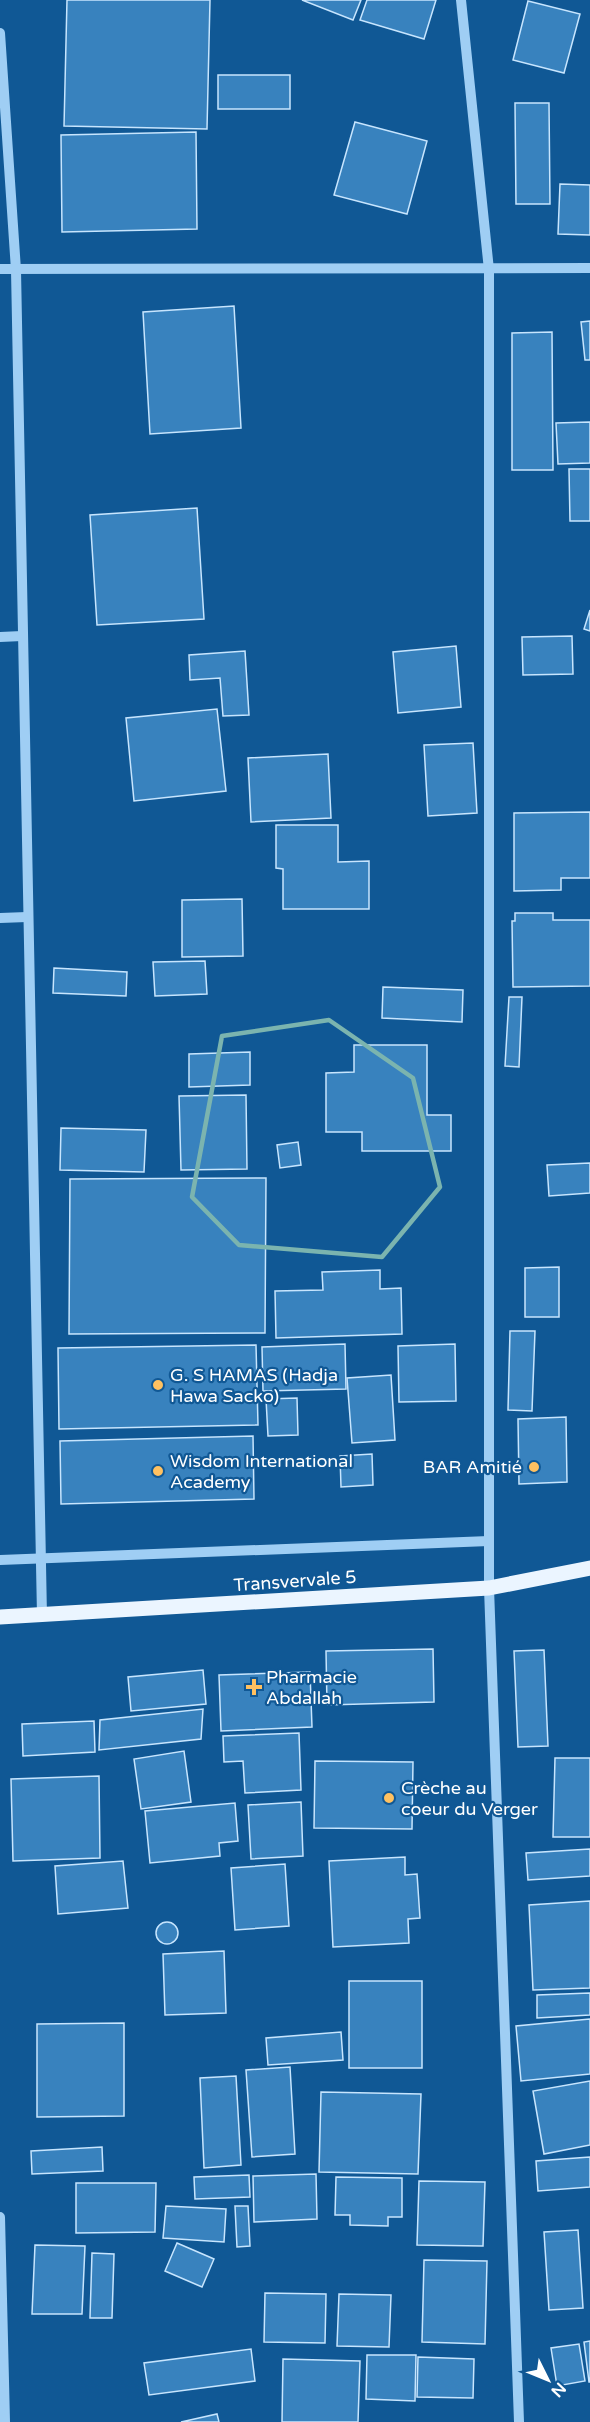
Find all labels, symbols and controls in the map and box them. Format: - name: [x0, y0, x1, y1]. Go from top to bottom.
- place label: G. S HAMAS (Hadja Hawa Sacko): [170, 1364, 338, 1407]
- marker: G. S HAMAS (Hadja Hawa Sacko): [151, 1378, 165, 1392]
- place label: Wisdom International Academy: [170, 1450, 353, 1493]
- place label: BAR Amitié: [423, 1456, 522, 1478]
- marker: BAR Amitié: [527, 1460, 541, 1474]
- marker: Wisdom International Academy: [151, 1464, 165, 1478]
- street label: Transvervale 5: [233, 1566, 357, 1596]
- place label: Pharmacie Abdallah: [266, 1666, 357, 1709]
- marker: Pharmacie Abdallah: [247, 1680, 261, 1694]
- place label: Crèche au coeur du Verger: [401, 1777, 538, 1820]
- marker: Crèche au coeur du Verger: [382, 1791, 396, 1805]
- north arrow: [518, 2350, 578, 2410]
- text: N: [547, 2378, 570, 2401]

